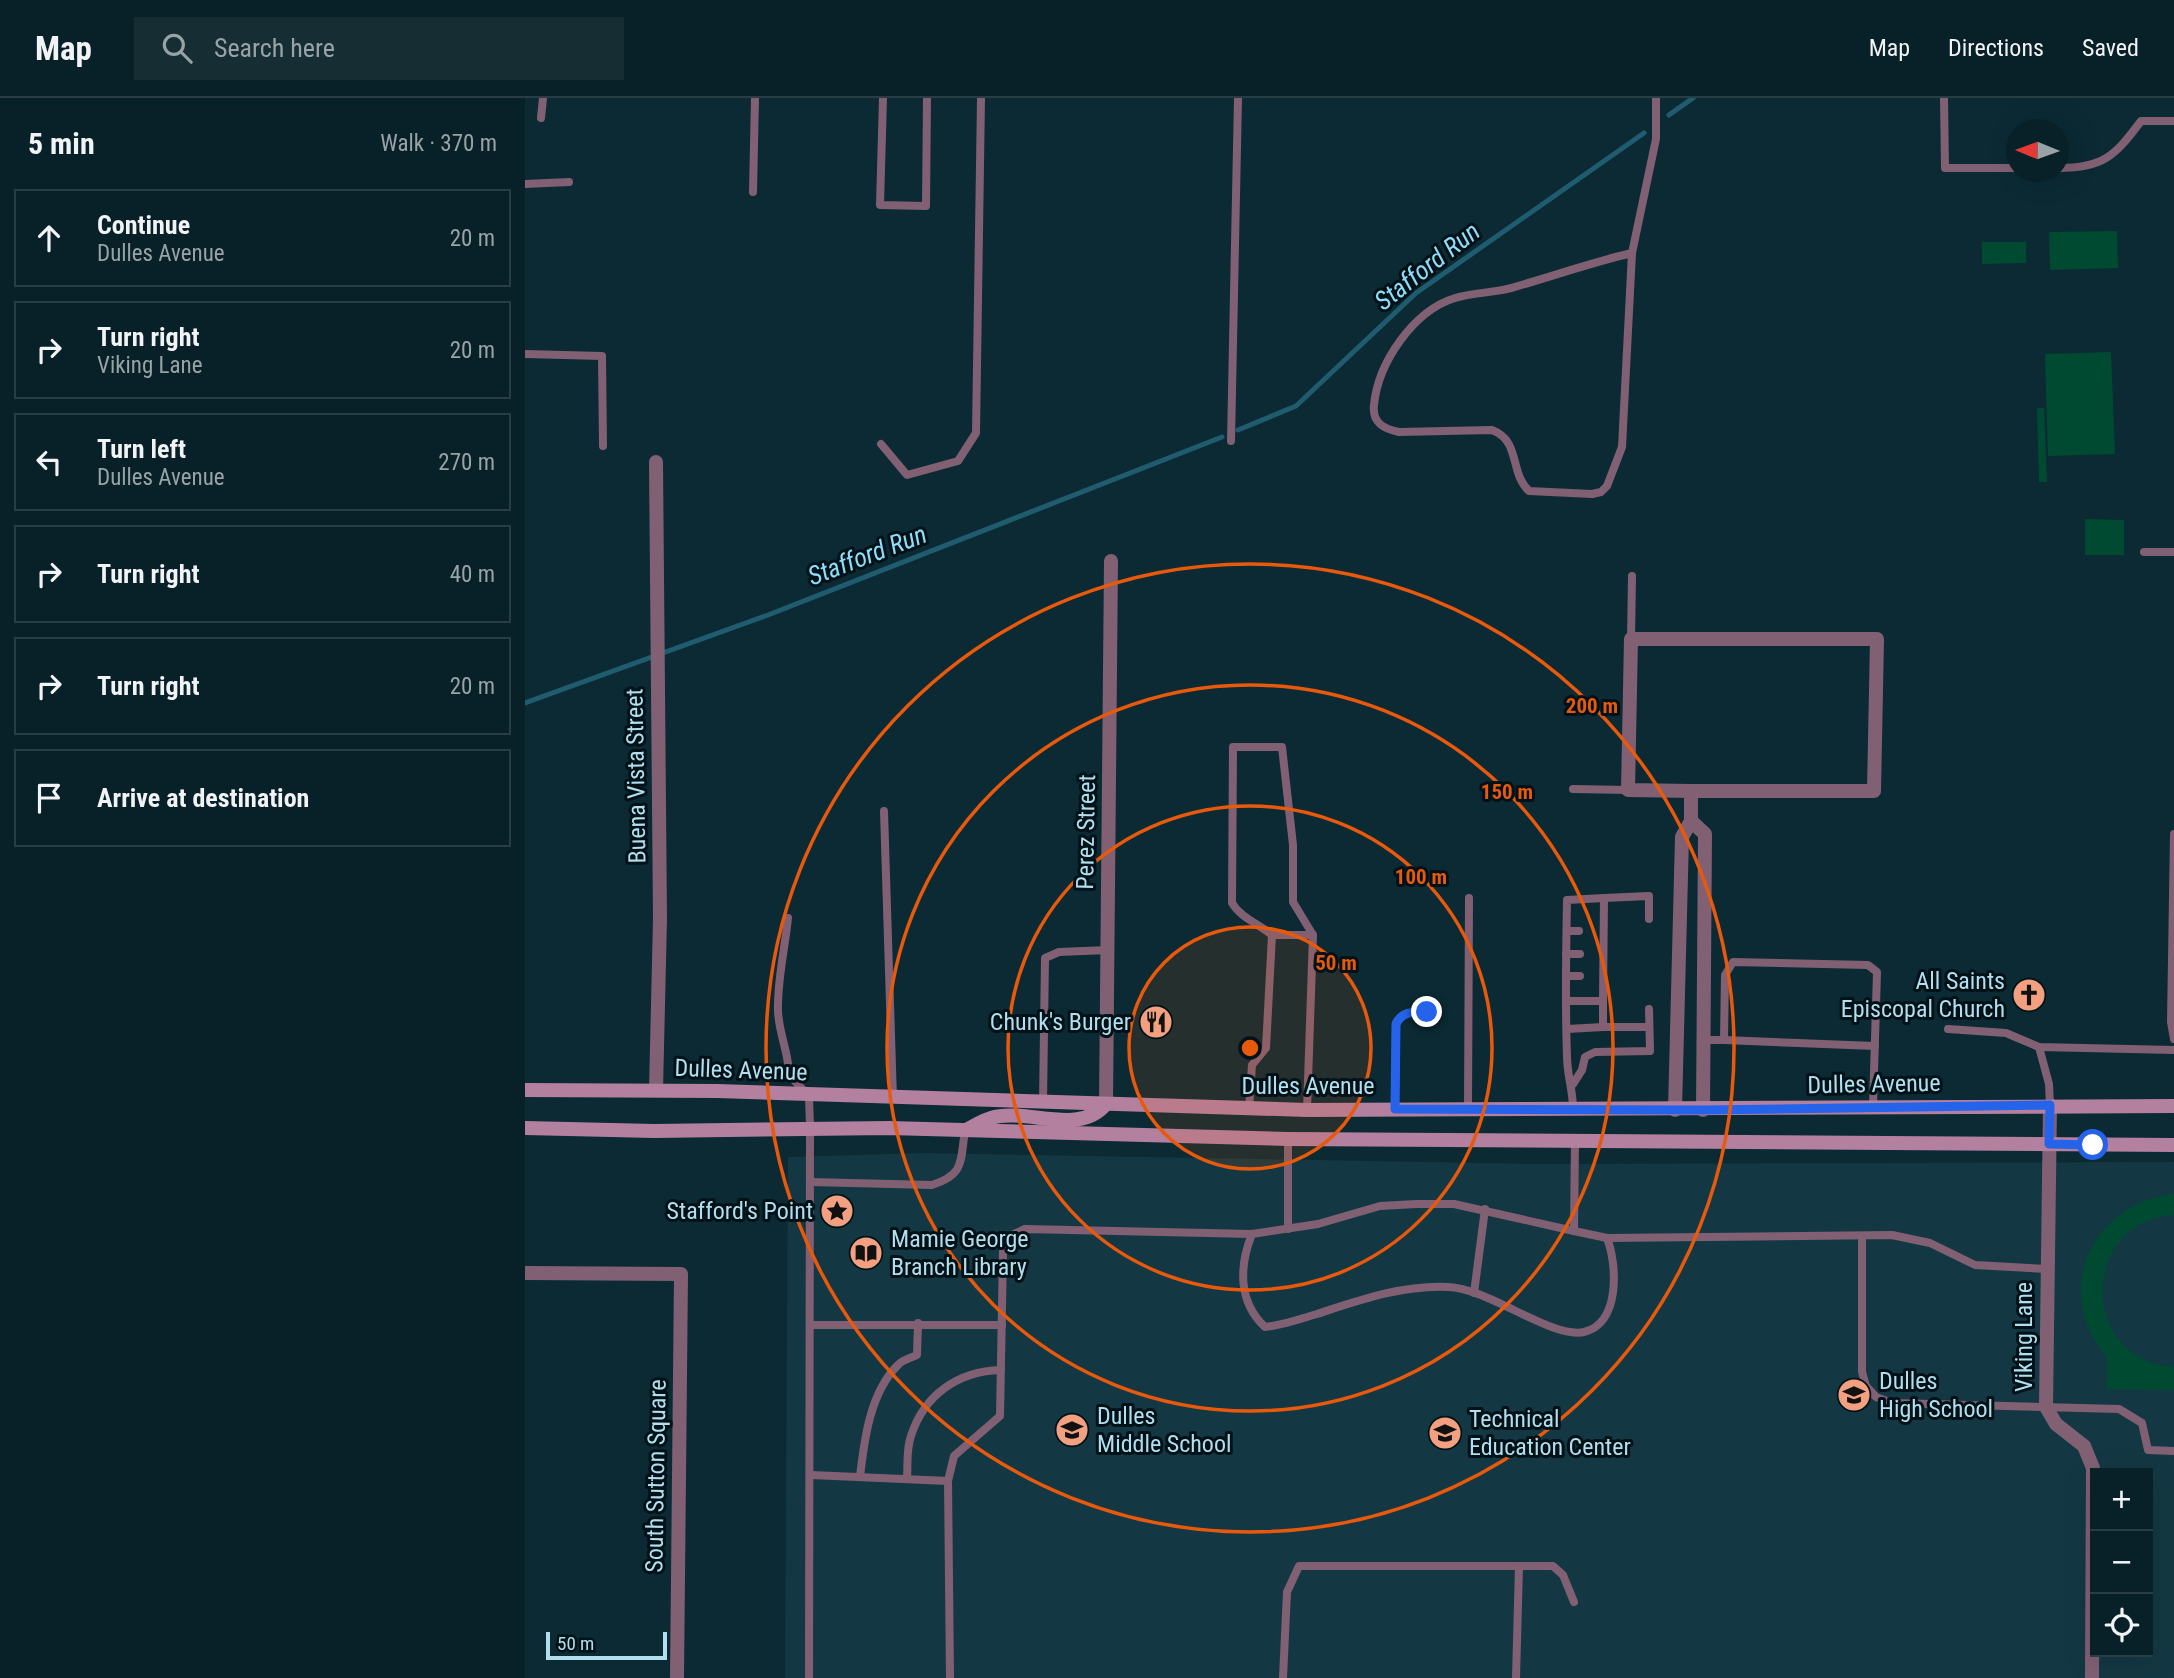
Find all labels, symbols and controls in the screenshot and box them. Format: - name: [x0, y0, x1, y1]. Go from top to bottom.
- search box: [134, 17, 624, 80]
- text: Map: [35, 29, 92, 68]
- icon: search: [158, 29, 196, 67]
- text: Search here: [214, 33, 335, 63]
- text: Map: [1869, 34, 1910, 62]
- text: Directions: [1948, 34, 2044, 62]
- text: Saved: [2082, 34, 2139, 62]
- north arrow: [2006, 119, 2069, 182]
- text: 5 min: [28, 126, 95, 161]
- text: Walk · 370 m: [380, 130, 497, 157]
- text: Continue: [97, 210, 190, 240]
- water label: Stafford Run: [1369, 216, 1485, 316]
- icon: ahead: [30, 219, 68, 257]
- text: 20 m: [450, 225, 495, 252]
- text: Dulles Avenue: [97, 240, 225, 267]
- text: Turn right: [97, 322, 199, 352]
- icon: right: [30, 331, 68, 369]
- text: 20 m: [450, 337, 495, 364]
- text: Viking Lane: [97, 352, 202, 379]
- text: Turn left: [97, 434, 186, 464]
- icon: left: [30, 443, 68, 481]
- text: 270 m: [438, 449, 495, 476]
- text: Dulles Avenue: [97, 464, 225, 491]
- water label: Stafford Run: [803, 519, 931, 591]
- icon: right: [30, 555, 68, 593]
- text: Turn right: [97, 559, 199, 589]
- text: 40 m: [450, 561, 495, 588]
- icon: right: [30, 667, 68, 705]
- text: Turn right: [97, 671, 199, 701]
- text: 20 m: [450, 673, 495, 700]
- street label: Buena Vista Street: [620, 688, 652, 864]
- text: 200 m: [1566, 694, 1618, 718]
- street label: Perez Street: [1071, 774, 1101, 890]
- icon: arrive: [30, 779, 68, 817]
- text: 150 m: [1481, 780, 1533, 804]
- text: Arrive at destination: [97, 783, 309, 813]
- text: 100 m: [1395, 865, 1447, 889]
- text: 50 m: [1315, 951, 1357, 975]
- place label: All Saints Episcopal Church: [1841, 967, 2005, 1023]
- church icon: All Saints Episcopal Church: [2010, 976, 2048, 1014]
- route end: [1411, 996, 1442, 1027]
- restaurant icon: Chunk's Burger: [1137, 1003, 1175, 1041]
- place label: Chunk's Burger: [990, 1008, 1131, 1036]
- centre of rings: [1238, 1036, 1262, 1060]
- street label: Dulles Avenue: [674, 1054, 808, 1086]
- street label: Dulles Avenue: [1807, 1069, 1941, 1099]
- street label: Dulles Avenue: [1241, 1072, 1375, 1100]
- route start: [2077, 1129, 2108, 1160]
- place icon: Stafford's Point: [818, 1192, 856, 1230]
- place label: Stafford's Point: [667, 1197, 813, 1225]
- place label: Mamie George Branch Library: [891, 1225, 1029, 1281]
- library icon: Mamie George Branch Library: [847, 1234, 885, 1272]
- street label: Viking Lane: [2010, 1282, 2038, 1392]
- place label: Dulles High School: [1879, 1367, 1993, 1423]
- school or university icon: Dulles High School: [1835, 1376, 1873, 1414]
- street label: South Sutton Square: [640, 1379, 672, 1573]
- place label: Dulles Middle School: [1097, 1402, 1231, 1458]
- place label: Technical Education Center: [1469, 1405, 1631, 1461]
- school or university icon: Dulles Middle School: [1053, 1411, 1091, 1449]
- school or university icon: Technical Education Center: [1426, 1414, 1464, 1452]
- map controls: [2090, 1468, 2153, 1657]
- button: +: [2090, 1468, 2153, 1531]
- button: −: [2090, 1531, 2153, 1594]
- button: locate: [2090, 1594, 2153, 1657]
- scale bar: [546, 1629, 667, 1661]
- text: 50 m: [557, 1632, 594, 1655]

